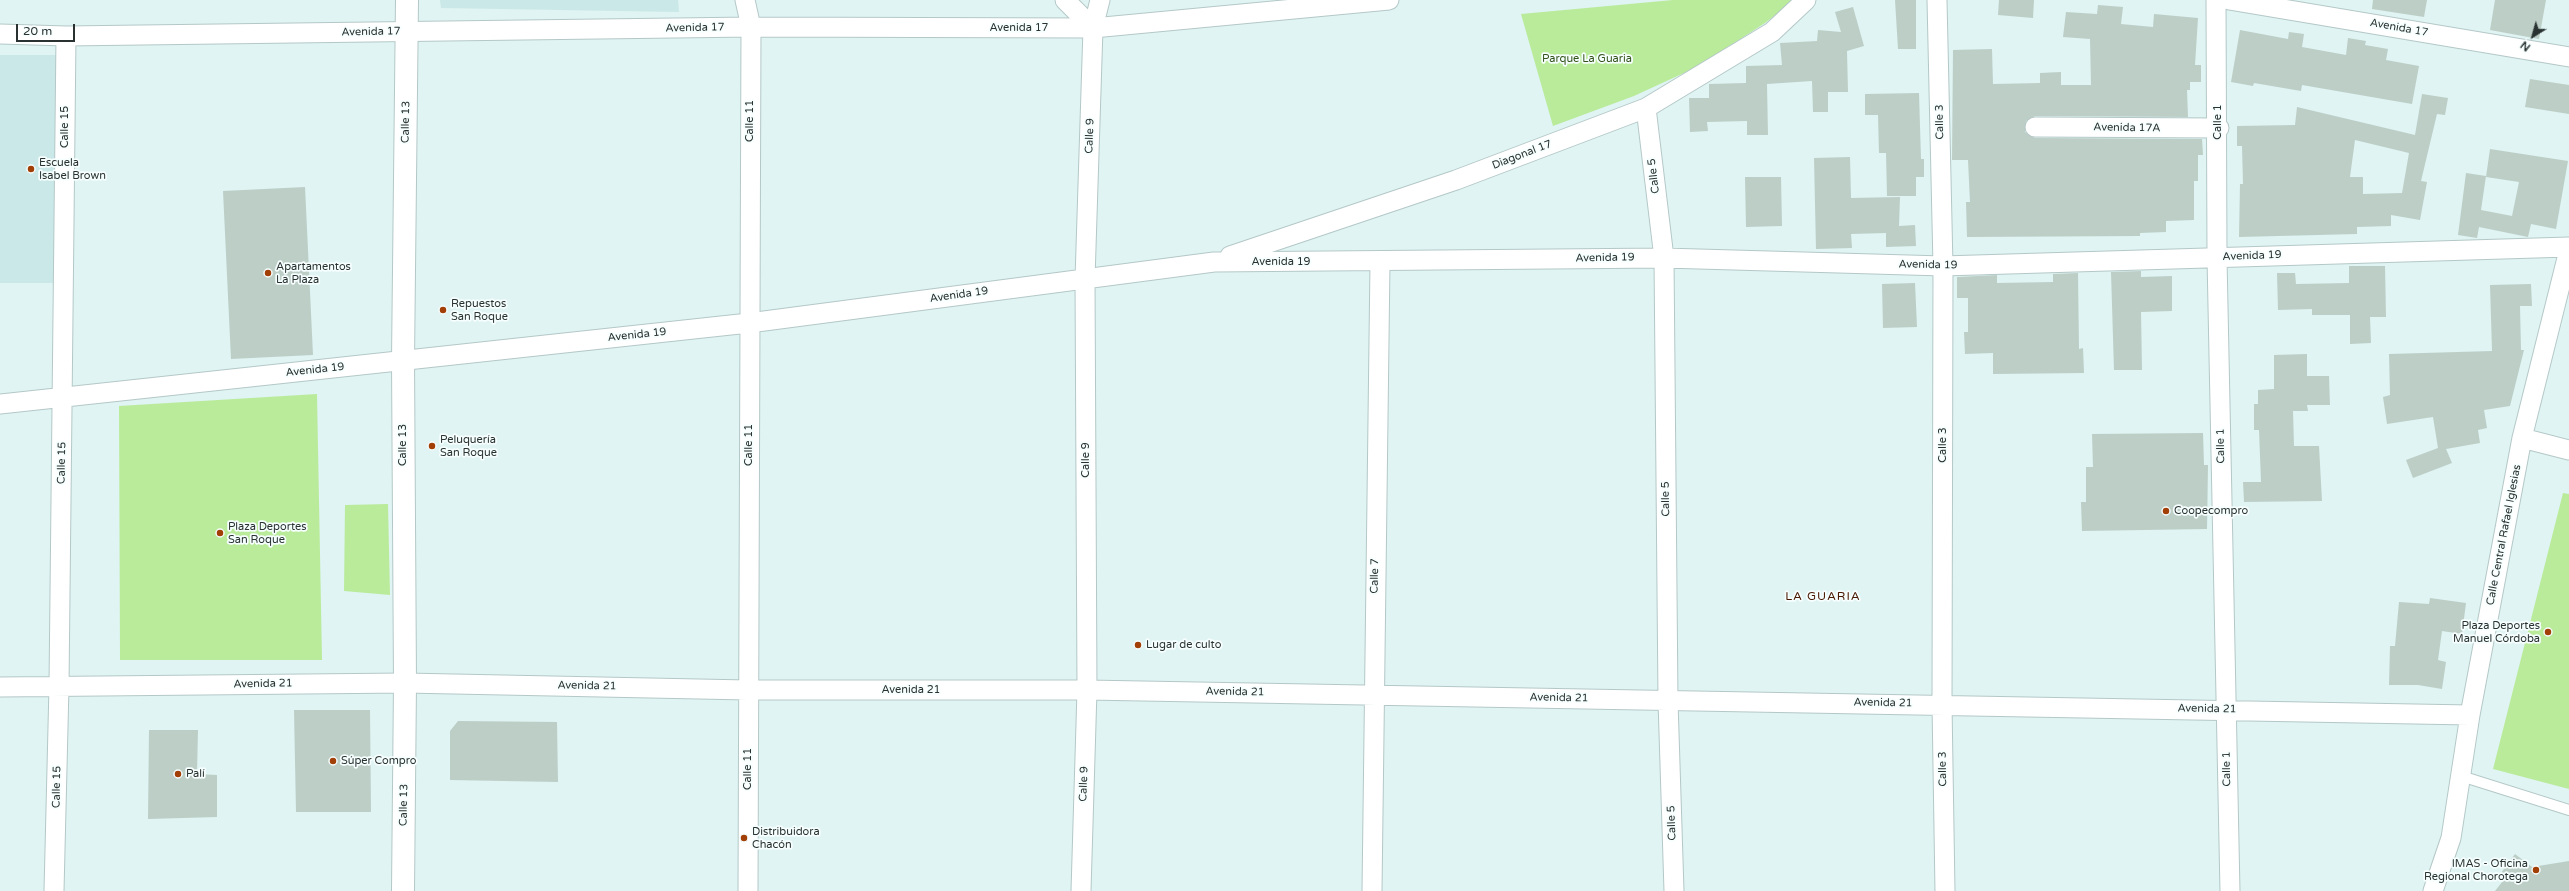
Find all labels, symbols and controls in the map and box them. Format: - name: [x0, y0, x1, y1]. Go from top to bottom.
- scale bar: [18, 16, 77, 42]
- street label: Avenida 17: [2369, 16, 2429, 40]
- north arrow: [2513, 16, 2553, 56]
- street label: Avenida 17: [665, 21, 725, 35]
- street label: Avenida 17: [989, 21, 1049, 35]
- text: 20 m: [23, 24, 52, 38]
- street label: Avenida 17: [341, 25, 401, 39]
- text: N: [2518, 38, 2533, 54]
- park label: Parque La Guaria: [1542, 52, 1632, 66]
- street label: Calle 11: [743, 100, 757, 142]
- street label: Calle 13: [399, 101, 413, 143]
- street label: Calle 3: [1933, 104, 1947, 140]
- street label: Calle 1: [2211, 104, 2225, 140]
- street label: Calle 15: [58, 106, 72, 148]
- street label: Calle 9: [1083, 118, 1097, 154]
- street label: Avenida 17A: [2093, 121, 2161, 135]
- street label: Diagonal 17: [1490, 138, 1554, 172]
- place label: Escuela Isabel Brown: [39, 156, 106, 182]
- street label: Calle 5: [1645, 158, 1663, 194]
- marker: Escuela Isabel Brown: [26, 164, 36, 174]
- street label: Avenida 19: [2222, 248, 2282, 264]
- street label: Avenida 19: [1575, 251, 1635, 265]
- street label: Avenida 19: [1251, 255, 1311, 269]
- street label: Avenida 19: [1898, 258, 1958, 272]
- place label: Apartamentos La Plaza: [276, 260, 351, 286]
- marker: Apartamentos La Plaza: [263, 268, 273, 278]
- street label: Avenida 19: [929, 284, 989, 306]
- place label: Repuestos San Roque: [451, 297, 508, 323]
- marker: Repuestos San Roque: [438, 305, 448, 315]
- street label: Avenida 19: [607, 325, 667, 345]
- street label: Avenida 19: [285, 360, 345, 380]
- street label: Calle 13: [396, 424, 410, 466]
- street label: Calle 11: [742, 424, 756, 466]
- street label: Calle 3: [1936, 427, 1950, 463]
- street label: Calle 1: [2214, 428, 2228, 464]
- place label: Peluquería San Roque: [440, 433, 497, 459]
- marker: Peluquería San Roque: [427, 441, 437, 451]
- street label: Calle 15: [55, 442, 69, 484]
- street label: Calle 9: [1079, 442, 1093, 478]
- street label: Calle Central Rafael Iglesias: [2484, 463, 2524, 607]
- street label: Calle 5: [1659, 481, 1673, 517]
- place label: Coopecompro: [2174, 504, 2248, 518]
- marker: Coopecompro: [2161, 506, 2171, 516]
- place label: Plaza Deportes San Roque: [228, 520, 307, 546]
- marker: Plaza Deportes San Roque: [215, 528, 225, 538]
- street label: Calle 7: [1368, 558, 1382, 594]
- district label: LA GUARIA: [1785, 590, 1861, 604]
- place label: Plaza Deportes Manuel Córdoba: [2453, 619, 2540, 645]
- marker: Plaza Deportes Manuel Córdoba: [2543, 627, 2553, 637]
- place label: Lugar de culto: [1146, 638, 1221, 652]
- marker: Lugar de culto: [1133, 640, 1143, 650]
- street label: Avenida 21: [233, 677, 293, 691]
- street label: Avenida 21: [557, 679, 617, 693]
- street label: Avenida 21: [881, 683, 941, 697]
- street label: Avenida 21: [1205, 685, 1265, 699]
- street label: Avenida 21: [1529, 691, 1589, 705]
- street label: Avenida 21: [1853, 696, 1913, 710]
- street label: Avenida 21: [2177, 702, 2237, 716]
- street label: Calle 11: [741, 748, 755, 790]
- street label: Calle 3: [1936, 751, 1950, 787]
- street label: Calle 1: [2220, 751, 2234, 787]
- place label: Súper Compro: [341, 754, 417, 768]
- marker: Súper Compro: [328, 756, 338, 766]
- street label: Calle 15: [50, 766, 64, 808]
- street label: Calle 9: [1077, 766, 1091, 802]
- place label: Palí: [186, 767, 205, 781]
- marker: Palí: [173, 769, 183, 779]
- street label: Calle 13: [397, 784, 411, 826]
- street label: Calle 5: [1665, 805, 1679, 841]
- place label: Distribuidora Chacón: [752, 825, 820, 851]
- marker: Distribuidora Chacón: [739, 833, 749, 843]
- place label: IMAS - Oficina Regional Chorotega: [2424, 857, 2528, 883]
- marker: IMAS - Oficina Regional Chorotega: [2531, 865, 2541, 875]

